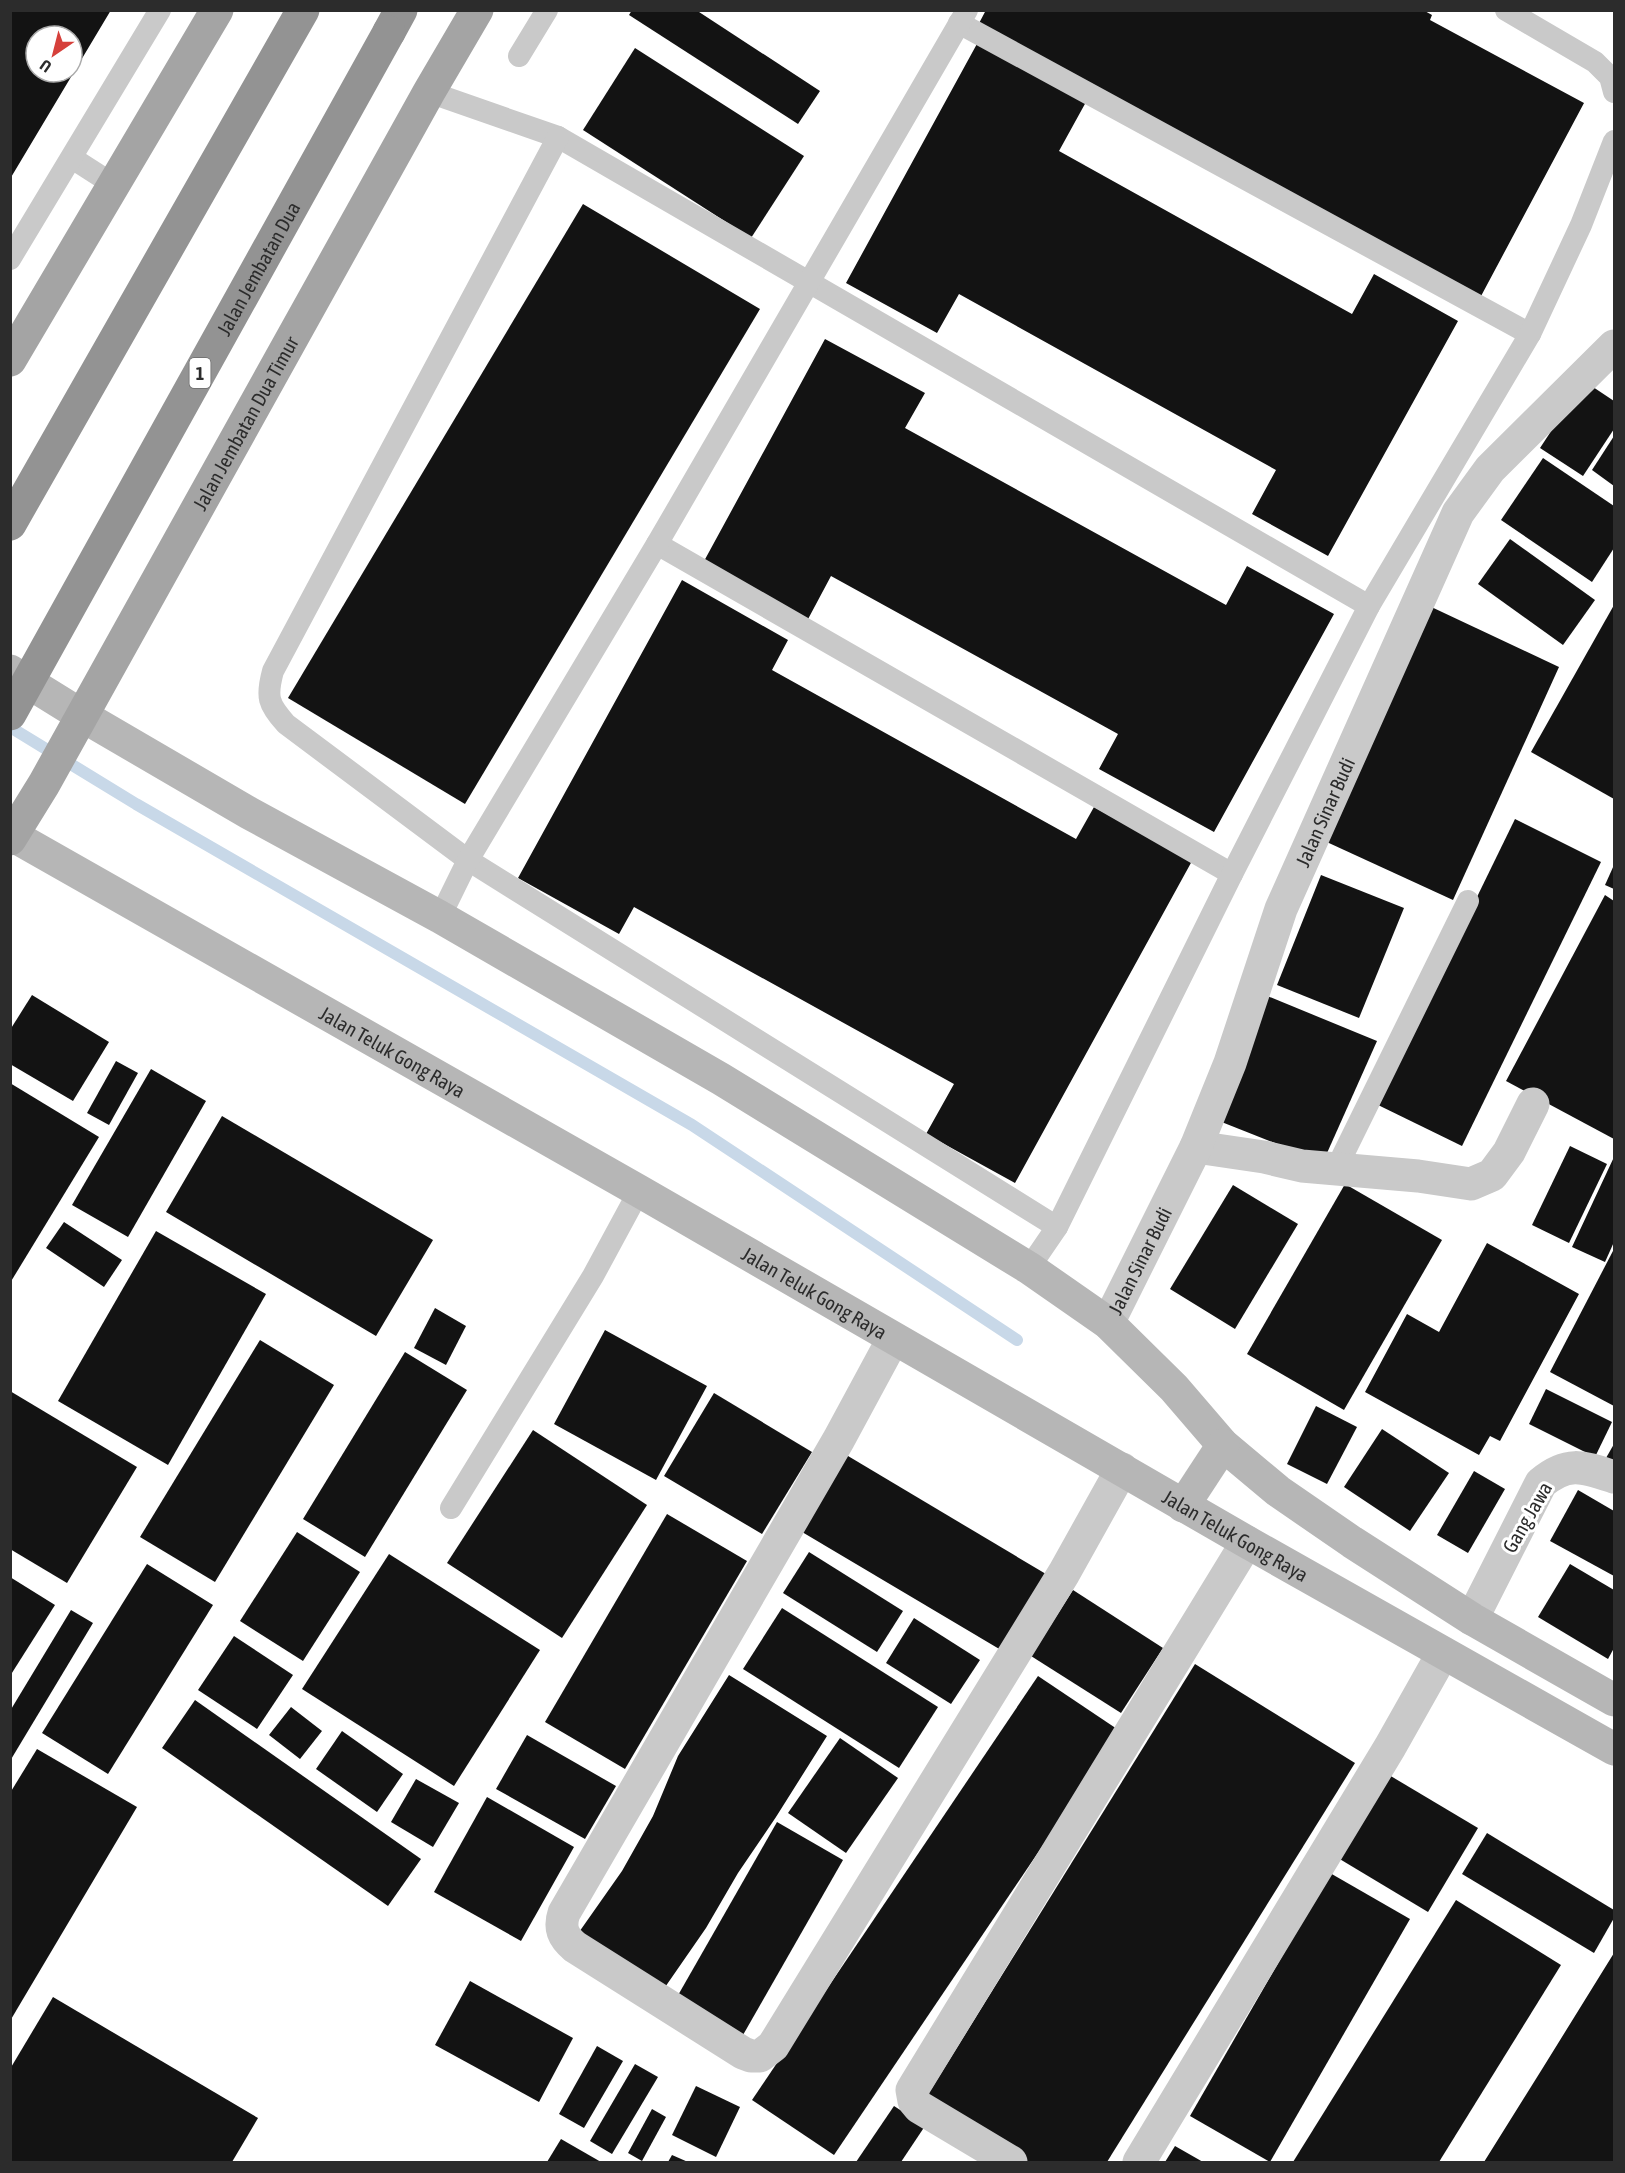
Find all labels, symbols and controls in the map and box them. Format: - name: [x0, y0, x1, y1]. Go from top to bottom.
- north arrow: [24, 24, 84, 84]
- text: U: [36, 56, 54, 76]
- street label: Jalan Jembatan Dua: [211, 197, 304, 339]
- street label: Jalan Jembatan Dua Timur: [188, 331, 303, 514]
- road number: 1: [190, 358, 210, 388]
- street label: Jalan Sinar Budi: [1290, 754, 1359, 870]
- street label: Jalan Teluk Gong Raya: [316, 1001, 470, 1102]
- street label: Jalan Sinar Budi: [1103, 1203, 1176, 1318]
- street label: Jalan Teluk Gong Raya: [738, 1241, 891, 1343]
- street label: Gang Jawa: [1498, 1478, 1556, 1556]
- street label: Jalan Teluk Gong Raya: [1159, 1484, 1312, 1586]

